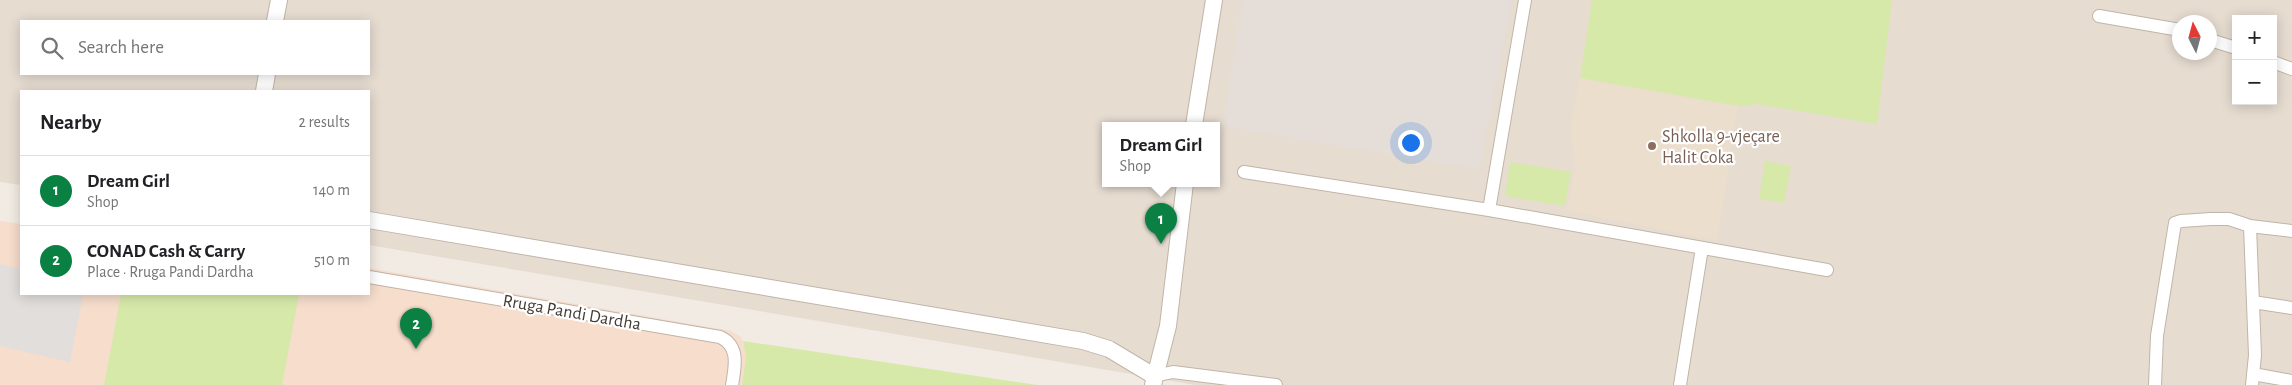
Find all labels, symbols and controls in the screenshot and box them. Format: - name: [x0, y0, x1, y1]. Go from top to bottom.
- north arrow: [2172, 15, 2217, 60]
- map controls: [2232, 15, 2277, 105]
- button: +: [2232, 15, 2277, 60]
- search box: [20, 20, 370, 75]
- icon: search: [38, 34, 66, 62]
- text: Search here: [78, 38, 164, 57]
- button: −: [2232, 60, 2277, 105]
- text: Nearby: [40, 112, 101, 133]
- text: 2 results: [298, 114, 350, 130]
- popup: [1102, 122, 1220, 187]
- place label: Shkolla 9-vjeçare Halit Coka: [1662, 128, 1780, 167]
- your location: [1398, 130, 1424, 156]
- text: Dream Girl: [1120, 136, 1202, 155]
- marker: Shkolla 9-vjeçare Halit Coka: [1646, 140, 1658, 152]
- text: Shop: [1120, 158, 1151, 174]
- text: Dream Girl: [87, 172, 170, 191]
- text: 1: [53, 182, 59, 198]
- text: 140 m: [313, 182, 350, 198]
- text: Shop: [87, 194, 119, 210]
- pin: 1: [1145, 203, 1177, 244]
- text: CONAD Cash & Carry: [87, 242, 245, 261]
- text: 2: [52, 252, 60, 268]
- text: 510 m: [314, 252, 350, 268]
- text: Place · Rruga Pandi Dardha: [87, 264, 254, 280]
- street label: Rruga Pandi Dardha: [501, 292, 642, 334]
- pin: 2: [400, 308, 432, 349]

